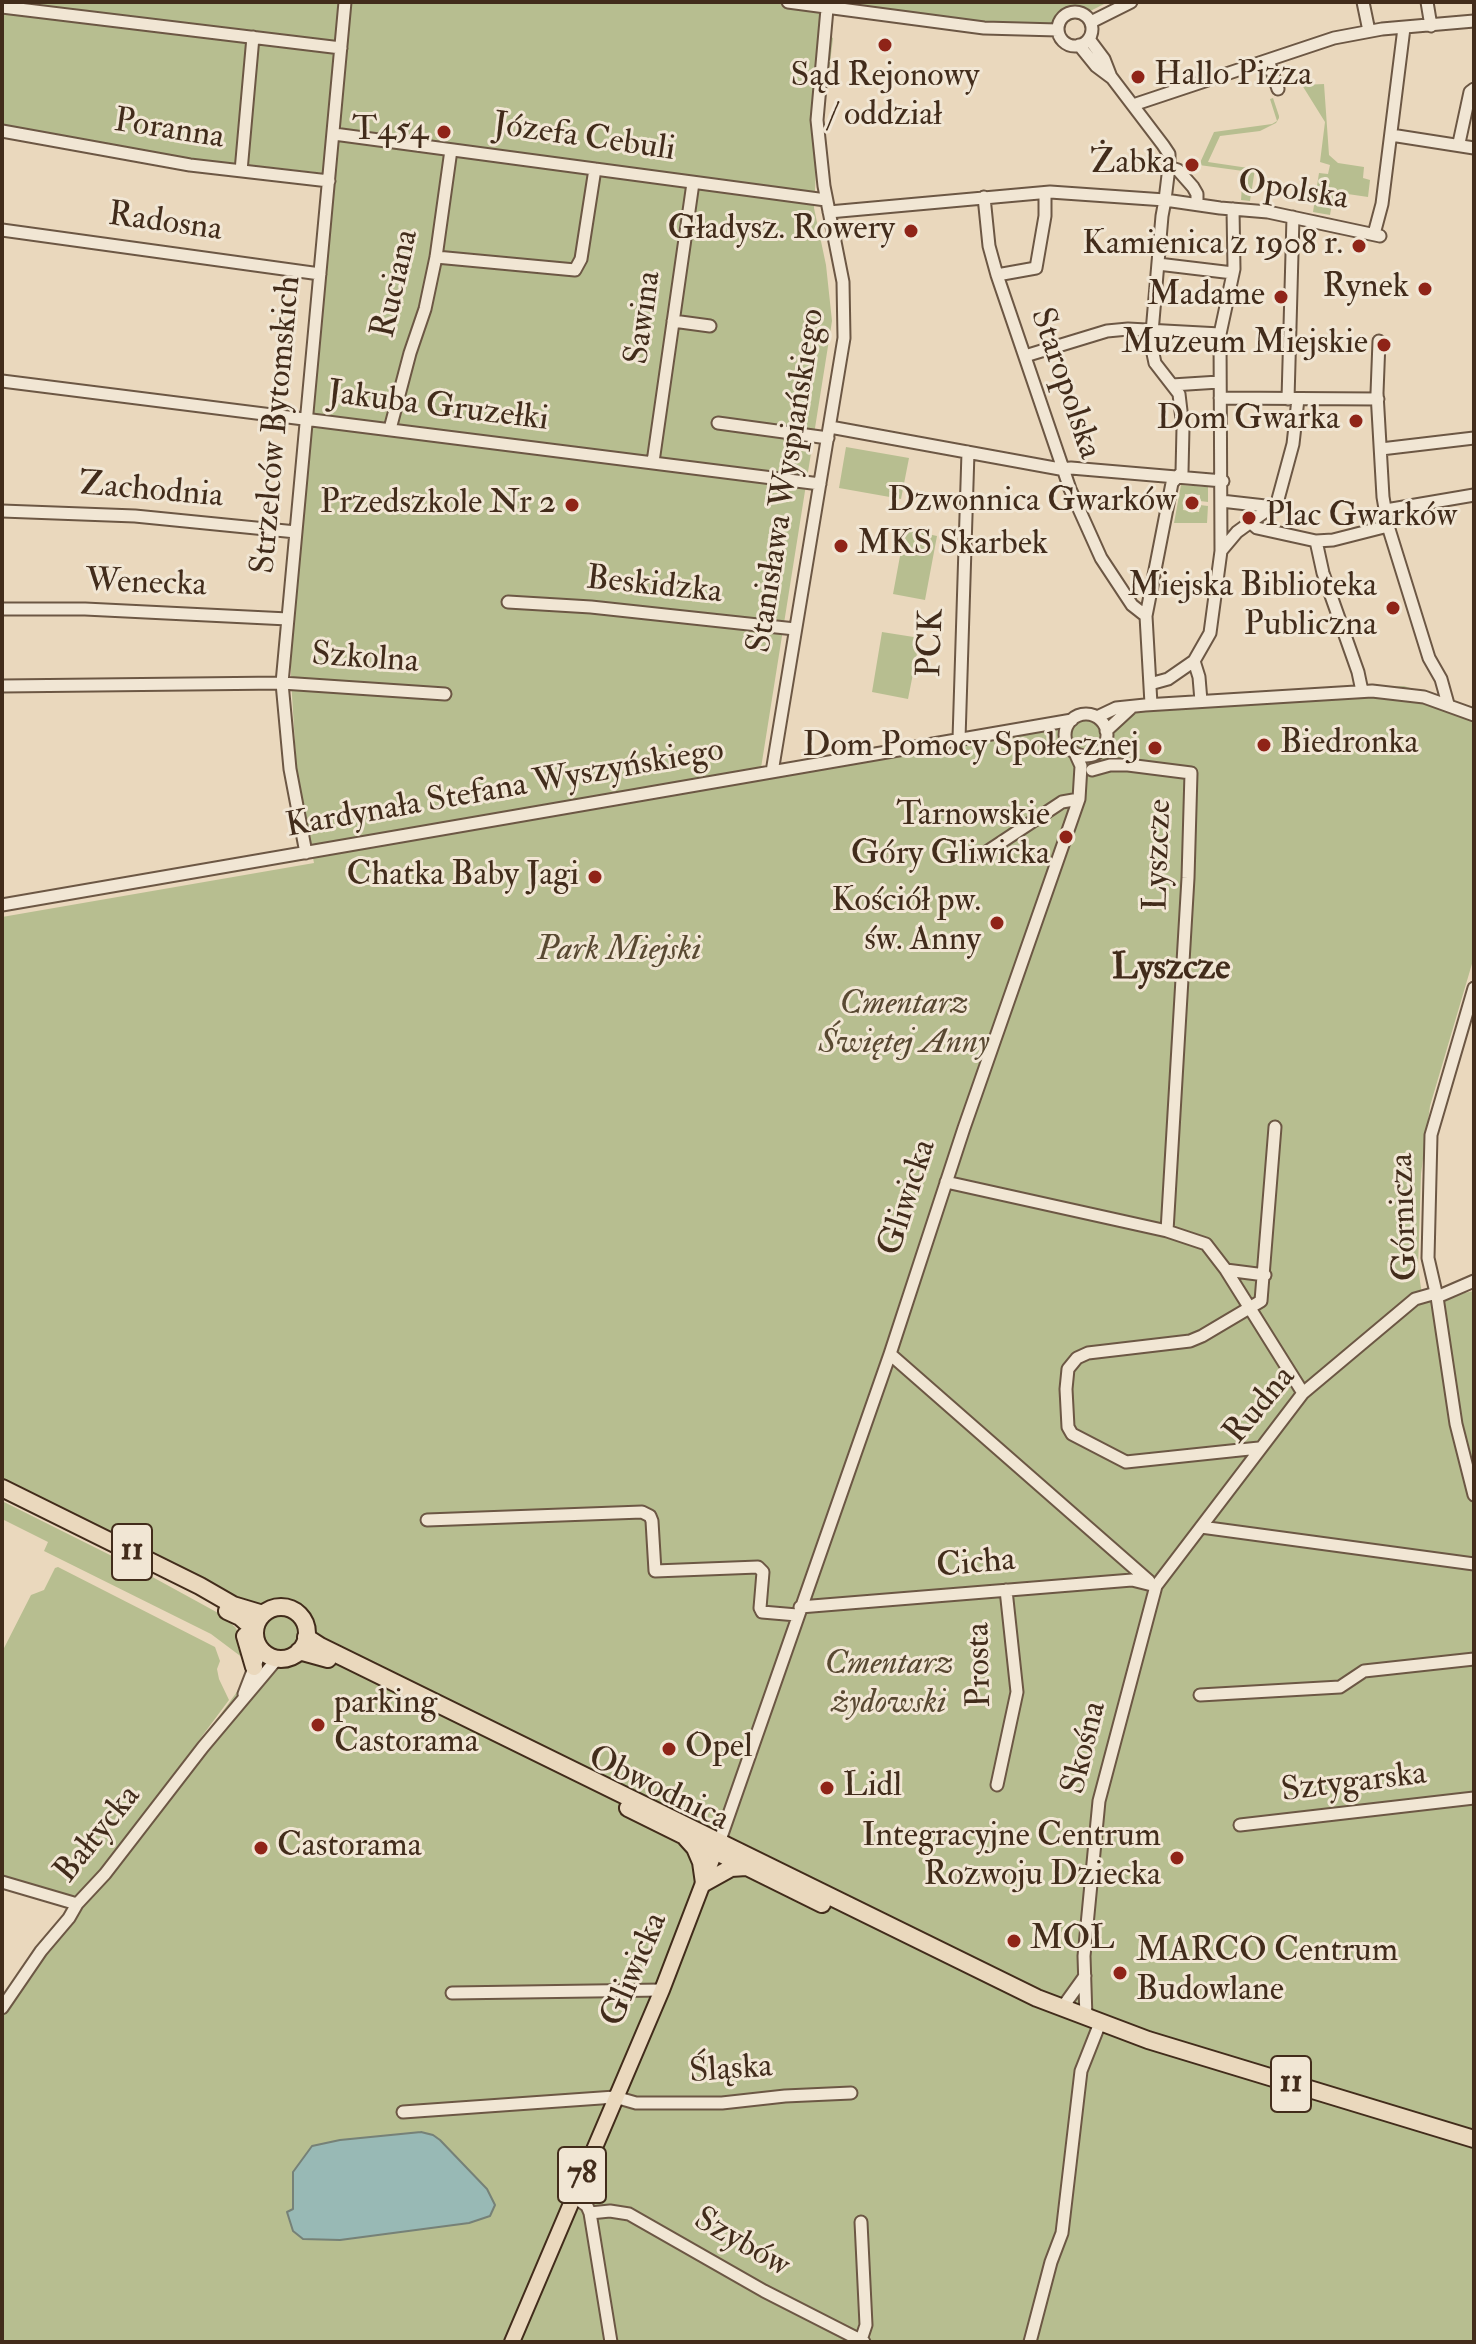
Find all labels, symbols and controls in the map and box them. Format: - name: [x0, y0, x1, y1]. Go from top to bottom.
- marker: Sąd Rejonowy / oddział: [876, 36, 894, 54]
- place label: Hallo Pizza: [1154, 57, 1312, 97]
- place label: Sąd Rejonowy / oddział: [791, 58, 979, 138]
- marker: Hallo Pizza: [1129, 68, 1147, 86]
- street label: Poranna: [111, 102, 227, 160]
- street label: Józefa Cebuli: [490, 106, 678, 172]
- place label: T454: [352, 112, 428, 152]
- marker: T454: [435, 123, 453, 141]
- place label: Żabka: [1090, 145, 1176, 185]
- marker: Żabka: [1183, 156, 1201, 174]
- street label: Opolska: [1235, 163, 1351, 221]
- street label: Radosna: [105, 196, 225, 252]
- place label: Gładysz. Rowery: [667, 211, 895, 251]
- marker: Gładysz. Rowery: [902, 222, 920, 240]
- street label: Ruciana: [365, 226, 429, 342]
- place label: Kamienica z 1908 r.: [1082, 226, 1343, 266]
- marker: Kamienica z 1908 r.: [1350, 237, 1368, 255]
- street label: Sawina: [618, 269, 672, 367]
- place label: Rynek: [1322, 269, 1409, 309]
- street label: Strzelców Bytomskich: [245, 274, 311, 576]
- place label: Madame: [1147, 277, 1265, 317]
- marker: Rynek: [1416, 280, 1434, 298]
- marker: Madame: [1272, 288, 1290, 306]
- street label: Staropolska: [1019, 303, 1109, 465]
- street label: Stanisława Wyspiańskiego: [741, 306, 835, 656]
- place label: Muzeum Miejskie: [1121, 325, 1368, 365]
- marker: Muzeum Miejskie: [1375, 336, 1393, 354]
- street label: Jakuba Gruzełki: [325, 374, 551, 442]
- place label: Dom Gwarka: [1157, 401, 1340, 441]
- marker: Dom Gwarka: [1347, 412, 1365, 430]
- street label: Zachodnia: [77, 465, 225, 519]
- place label: Dzwonnica Gwarków: [887, 483, 1176, 523]
- place label: Przedszkole Nr 2: [320, 485, 556, 525]
- marker: Dzwonnica Gwarków: [1183, 494, 1201, 512]
- marker: Przedszkole Nr 2: [563, 496, 581, 514]
- place label: Plac Gwarków: [1265, 498, 1457, 538]
- marker: Plac Gwarków: [1240, 509, 1258, 527]
- place label: MKS Skarbek: [857, 526, 1048, 566]
- marker: MKS Skarbek: [832, 537, 850, 555]
- street label: Beskidzka: [584, 560, 724, 614]
- street label: Wenecka: [85, 562, 207, 608]
- place label: Miejska Biblioteka Publiczna: [1128, 568, 1377, 648]
- marker: Miejska Biblioteka Publiczna: [1384, 599, 1402, 617]
- street label: PCK: [911, 608, 955, 678]
- street label: Szkolna: [310, 636, 420, 684]
- place label: Biedronka: [1280, 725, 1418, 765]
- place label: Dom Pomocy Społecznej: [803, 728, 1139, 768]
- street label: Kardynała Stefana Wyszyńskiego: [283, 731, 727, 849]
- marker: Biedronka: [1255, 736, 1273, 754]
- marker: Dom Pomocy Społecznej: [1146, 739, 1164, 757]
- place label: Tarnowskie Góry Gliwicka: [851, 797, 1050, 876]
- street label: Lyszcze: [1138, 798, 1182, 912]
- marker: Tarnowskie Góry Gliwicka: [1057, 828, 1075, 846]
- place label: Chatka Baby Jagi: [346, 857, 579, 897]
- marker: Chatka Baby Jagi: [586, 868, 604, 886]
- place label: Kościół pw. św. Anny: [831, 883, 981, 962]
- marker: Kościół pw. św. Anny: [988, 914, 1006, 932]
- park label: Park Miejski: [537, 932, 701, 972]
- district label: Lyszcze: [1112, 948, 1230, 992]
- park label: Cmentarz Świętej Anny: [818, 986, 990, 1066]
- street label: Gliwicka: [871, 1135, 947, 1261]
- street label: Górnicza: [1383, 1152, 1429, 1282]
- street label: Rudna: [1217, 1358, 1305, 1454]
- road number: 11: [112, 1524, 152, 1580]
- street label: Cicha: [935, 1541, 1017, 1589]
- street label: Prosta: [960, 1622, 1002, 1708]
- park label: Cmentarz żydowski: [825, 1646, 953, 1726]
- place label: parking Castorama: [334, 1685, 479, 1764]
- street label: Skośna: [1055, 1697, 1117, 1799]
- marker: parking Castorama: [309, 1716, 327, 1734]
- place label: Opel: [685, 1729, 753, 1769]
- street label: Obwodnica: [581, 1738, 735, 1842]
- marker: Opel: [660, 1740, 678, 1758]
- street label: Sztygarska: [1279, 1755, 1429, 1813]
- place label: Lidl: [843, 1768, 902, 1808]
- street label: Bałtycka: [47, 1778, 151, 1892]
- marker: Lidl: [818, 1779, 836, 1797]
- place label: Integracyjne Centrum Rozwoju Dziecka: [862, 1818, 1161, 1898]
- place label: Castorama: [277, 1828, 422, 1868]
- marker: Castorama: [252, 1839, 270, 1857]
- marker: Integracyjne Centrum Rozwoju Dziecka: [1168, 1849, 1186, 1867]
- street label: Gliwicka: [594, 1907, 678, 2033]
- place label: MOL: [1030, 1921, 1115, 1961]
- marker: MOL: [1005, 1932, 1023, 1950]
- place label: MARCO Centrum Budowlane: [1136, 1933, 1398, 2012]
- marker: MARCO Centrum Budowlane: [1111, 1964, 1129, 1982]
- street label: Śląska: [688, 2048, 774, 2094]
- road number: 11: [1271, 2056, 1311, 2112]
- road number: 78: [558, 2147, 606, 2203]
- street label: Szybów: [686, 2200, 796, 2288]

